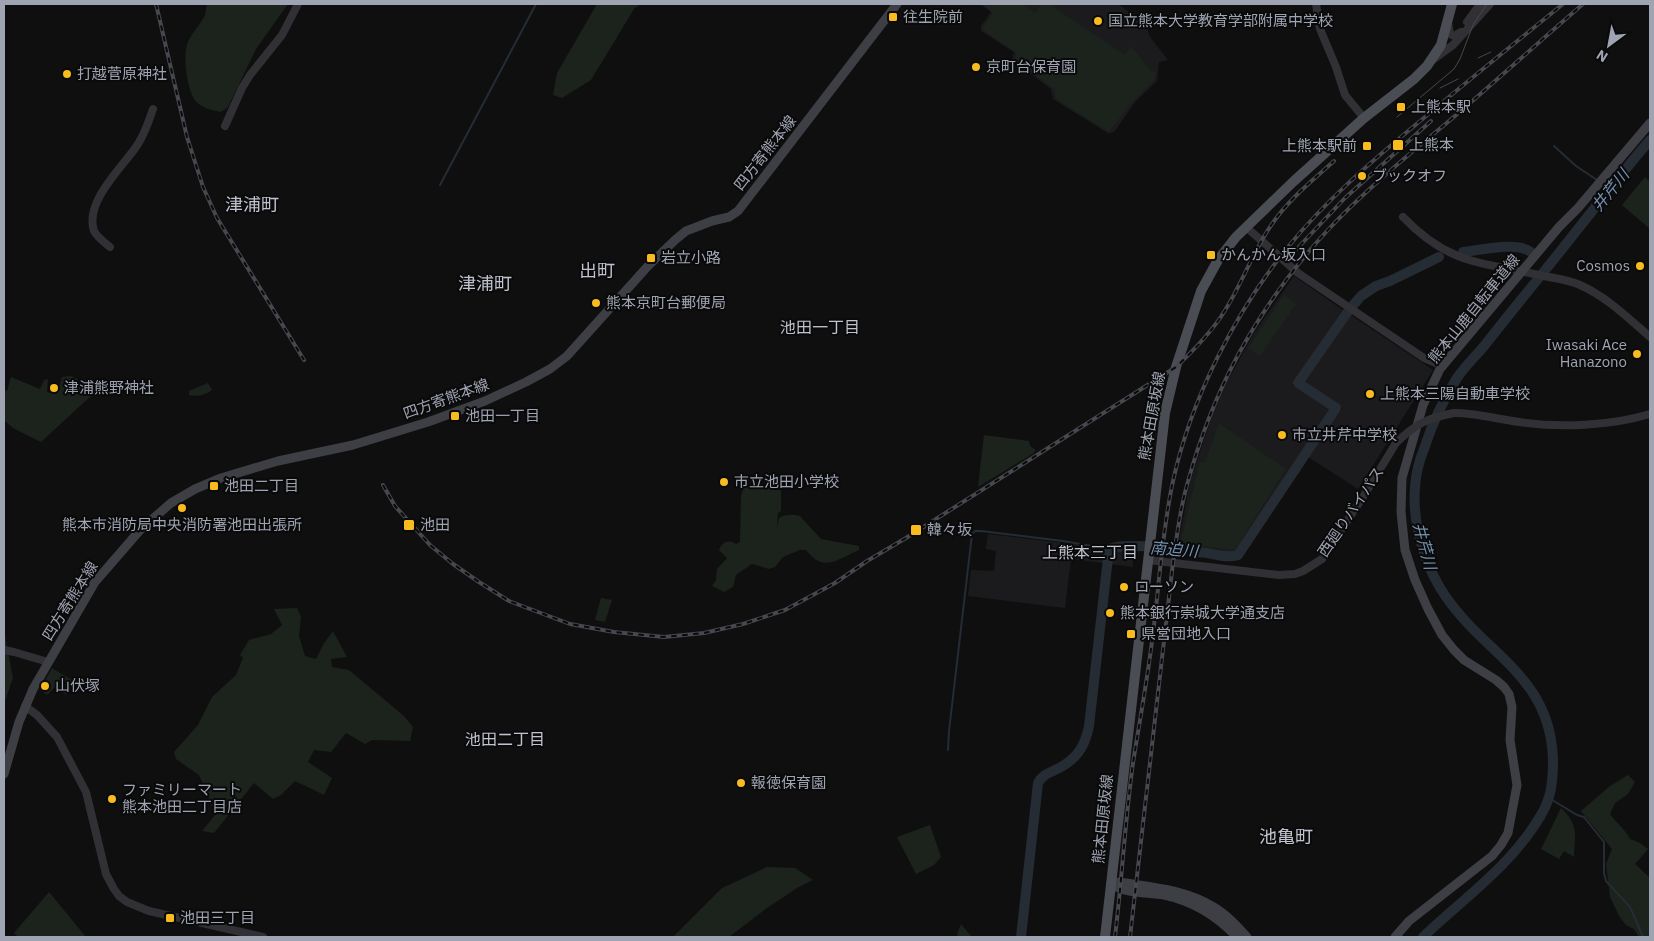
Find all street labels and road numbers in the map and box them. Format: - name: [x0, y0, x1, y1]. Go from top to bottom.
- street label: 四方寄熊本線: [729, 111, 800, 194]
- street label: 熊本山鹿自転車道線: [1424, 250, 1523, 367]
- street label: 熊本田原坂線: [1134, 370, 1169, 462]
- street label: 四方寄熊本線: [400, 374, 491, 423]
- street label: 西廻りバイパス: [1313, 463, 1388, 560]
- street label: 四方寄熊本線: [38, 558, 101, 644]
- street label: 熊本田原坂線: [1088, 773, 1117, 865]

